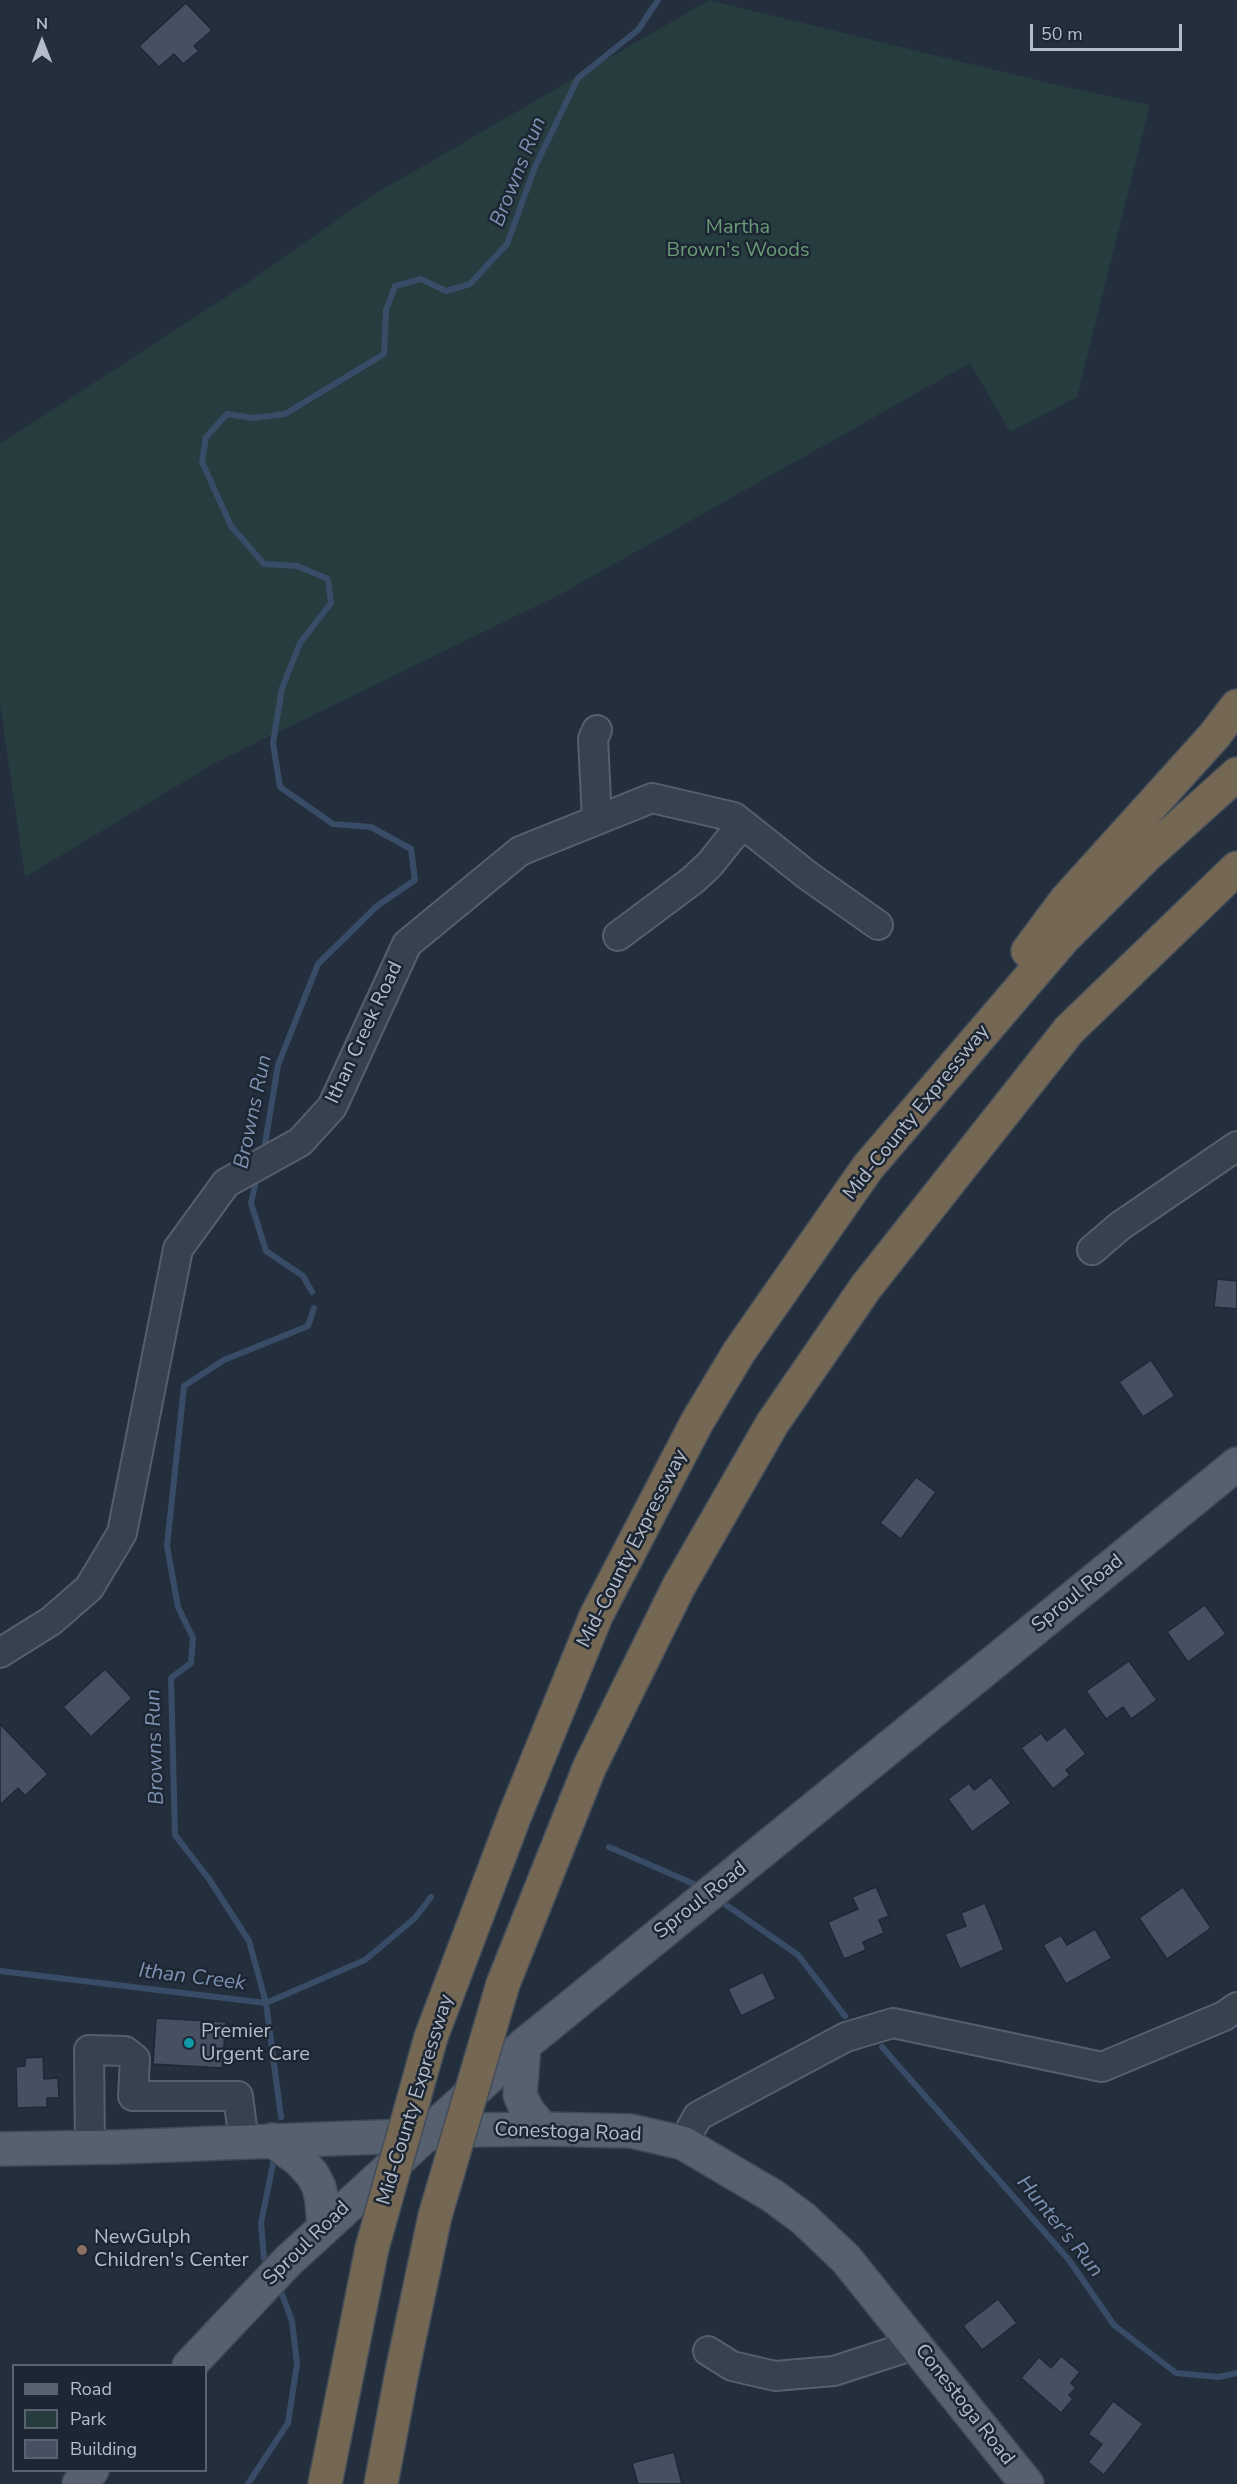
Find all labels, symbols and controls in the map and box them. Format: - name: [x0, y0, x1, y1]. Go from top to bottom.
- north arrow: [12, 12, 72, 72]
- scale bar: [1033, 12, 1184, 50]
- text: N: [36, 13, 48, 35]
- text: 50 m: [1041, 22, 1083, 46]
- water label: Browns Run: [486, 114, 552, 230]
- park label: Martha Brown's Woods: [666, 216, 810, 263]
- street label: Ithan Creek Road: [322, 958, 408, 1108]
- street label: Mid-County Expressway: [839, 1020, 995, 1206]
- water label: Browns Run: [230, 1053, 278, 1171]
- street label: Mid-County Expressway: [573, 1446, 693, 1652]
- street label: Sproul Road: [1027, 1550, 1129, 1638]
- water label: Browns Run: [141, 1689, 171, 1805]
- street label: Sproul Road: [650, 1857, 752, 1945]
- water label: Ithan Creek: [137, 1959, 247, 1997]
- street label: Mid-County Expressway: [373, 1992, 459, 2208]
- place label: Premier Urgent Care: [201, 2020, 310, 2067]
- marker: Premier Urgent Care: [182, 2036, 196, 2050]
- street label: Conestoga Road: [494, 2118, 642, 2148]
- water label: Hunter's Run: [1010, 2171, 1108, 2283]
- street label: Sproul Road: [259, 2197, 355, 2291]
- place label: NewGulph Children's Center: [94, 2226, 249, 2273]
- marker: NewGulph Children's Center: [75, 2243, 89, 2257]
- street label: Conestoga Road: [909, 2340, 1019, 2470]
- legend: [12, 2364, 207, 2472]
- text: Road: [70, 2377, 112, 2401]
- text: Park: [70, 2407, 106, 2431]
- text: Building: [70, 2437, 137, 2461]

